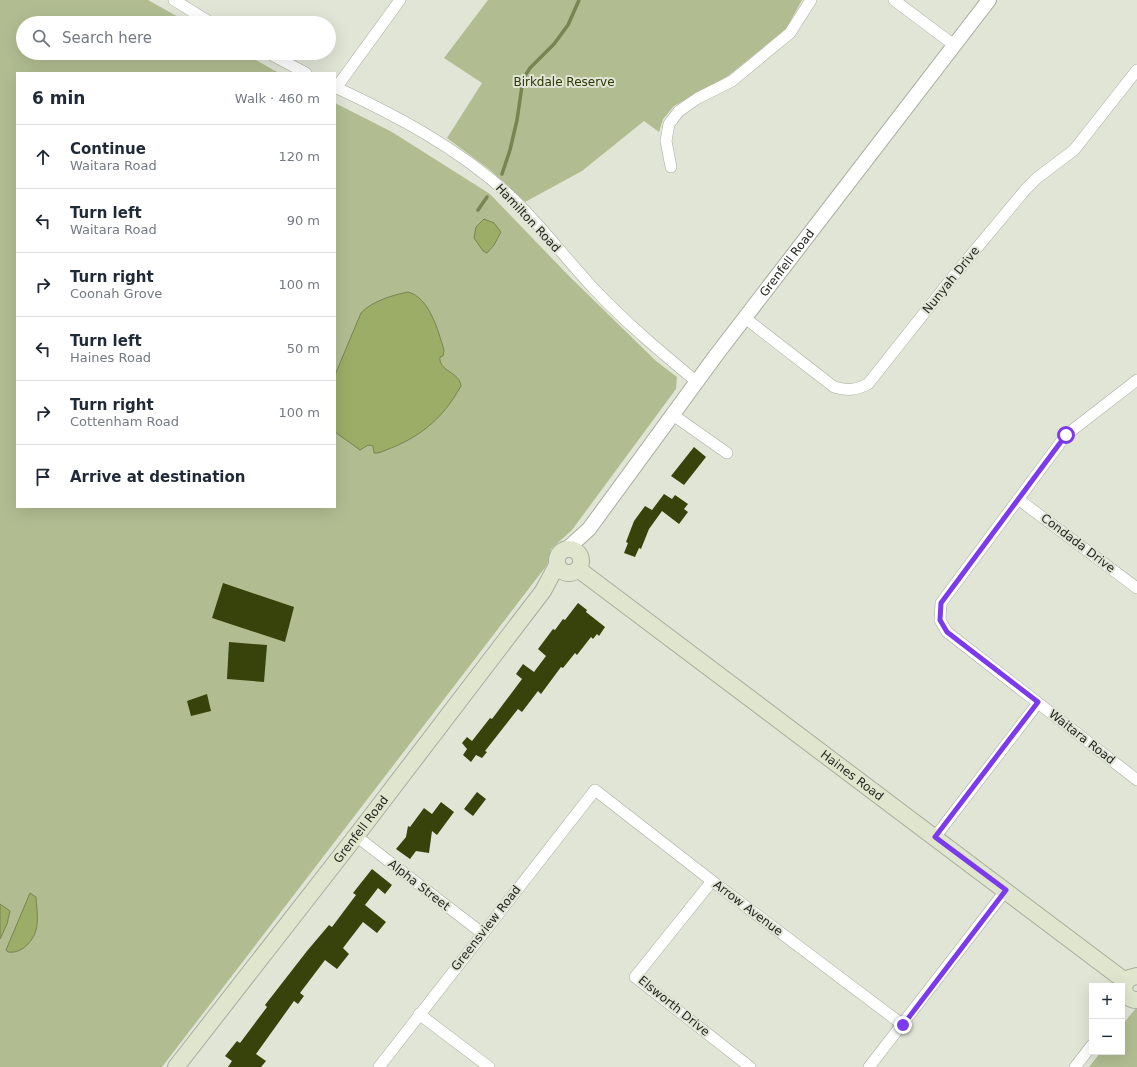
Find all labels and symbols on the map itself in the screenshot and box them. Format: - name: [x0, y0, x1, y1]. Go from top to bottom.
- park label: Birkdale Reserve: [513, 75, 615, 89]
- street label: Hamilton Road: [493, 181, 563, 255]
- street label: Grenfell Road: [757, 226, 817, 299]
- street label: Nunyah Drive: [920, 244, 982, 316]
- route start: [1057, 426, 1075, 444]
- street label: Condada Drive: [1038, 511, 1118, 575]
- street label: Waitara Road: [1046, 707, 1118, 767]
- street label: Haines Road: [818, 747, 886, 804]
- street label: Grenfell Road: [331, 793, 391, 866]
- street label: Alpha Street: [385, 857, 453, 914]
- street label: Arrow Avenue: [711, 877, 785, 939]
- street label: Greensview Road: [448, 883, 524, 973]
- street label: Elsworth Drive: [636, 973, 712, 1039]
- route end: [894, 1016, 912, 1034]

